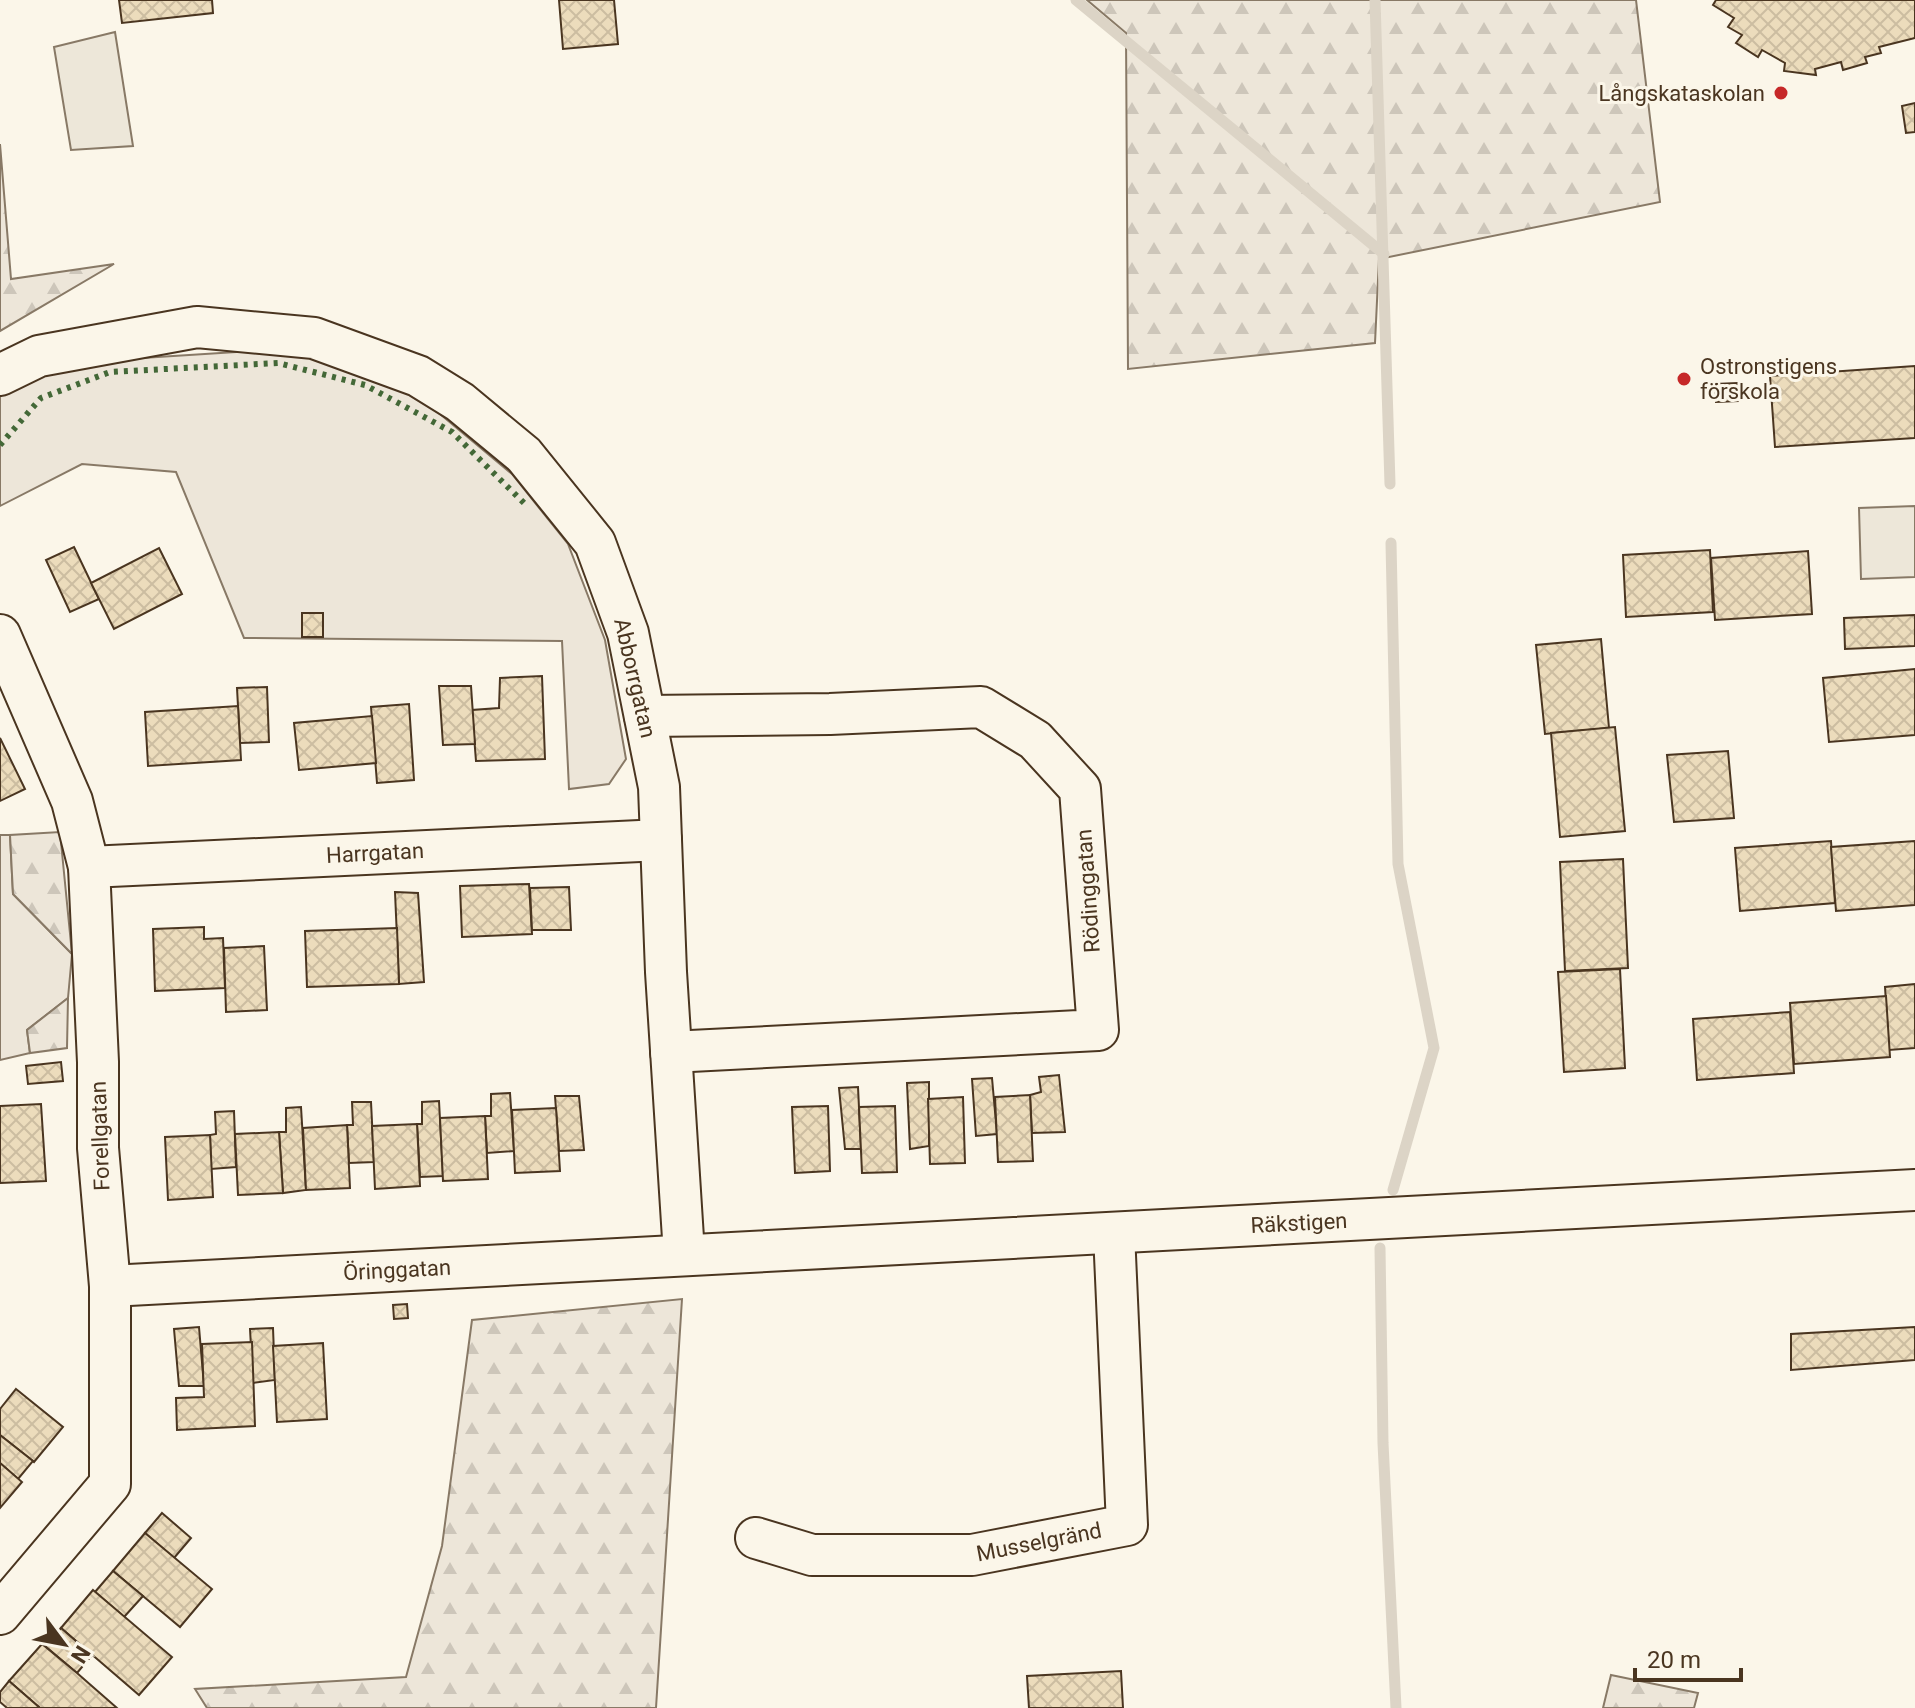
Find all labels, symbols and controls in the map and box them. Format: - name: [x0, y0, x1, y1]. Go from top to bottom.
- place label: Långskataskolan: [1599, 81, 1765, 106]
- marker: Långskataskolan: [1772, 84, 1790, 102]
- place label: Ostronstigens förskola: [1700, 354, 1837, 404]
- marker: Ostronstigens förskola: [1675, 370, 1693, 388]
- street label: Abborrgatan: [609, 616, 661, 740]
- street label: Rödinggatan: [1071, 828, 1105, 954]
- street label: Harrgatan: [325, 838, 425, 868]
- street label: Forellgatan: [86, 1081, 114, 1191]
- street label: Räkstigen: [1250, 1208, 1348, 1238]
- street label: Öringgatan: [342, 1255, 452, 1285]
- street label: Musselgränd: [974, 1518, 1104, 1566]
- north arrow: [24, 1604, 104, 1684]
- scale bar: [1635, 1632, 1741, 1682]
- text: N: [66, 1641, 95, 1668]
- text: 20 m: [1647, 1646, 1701, 1674]

